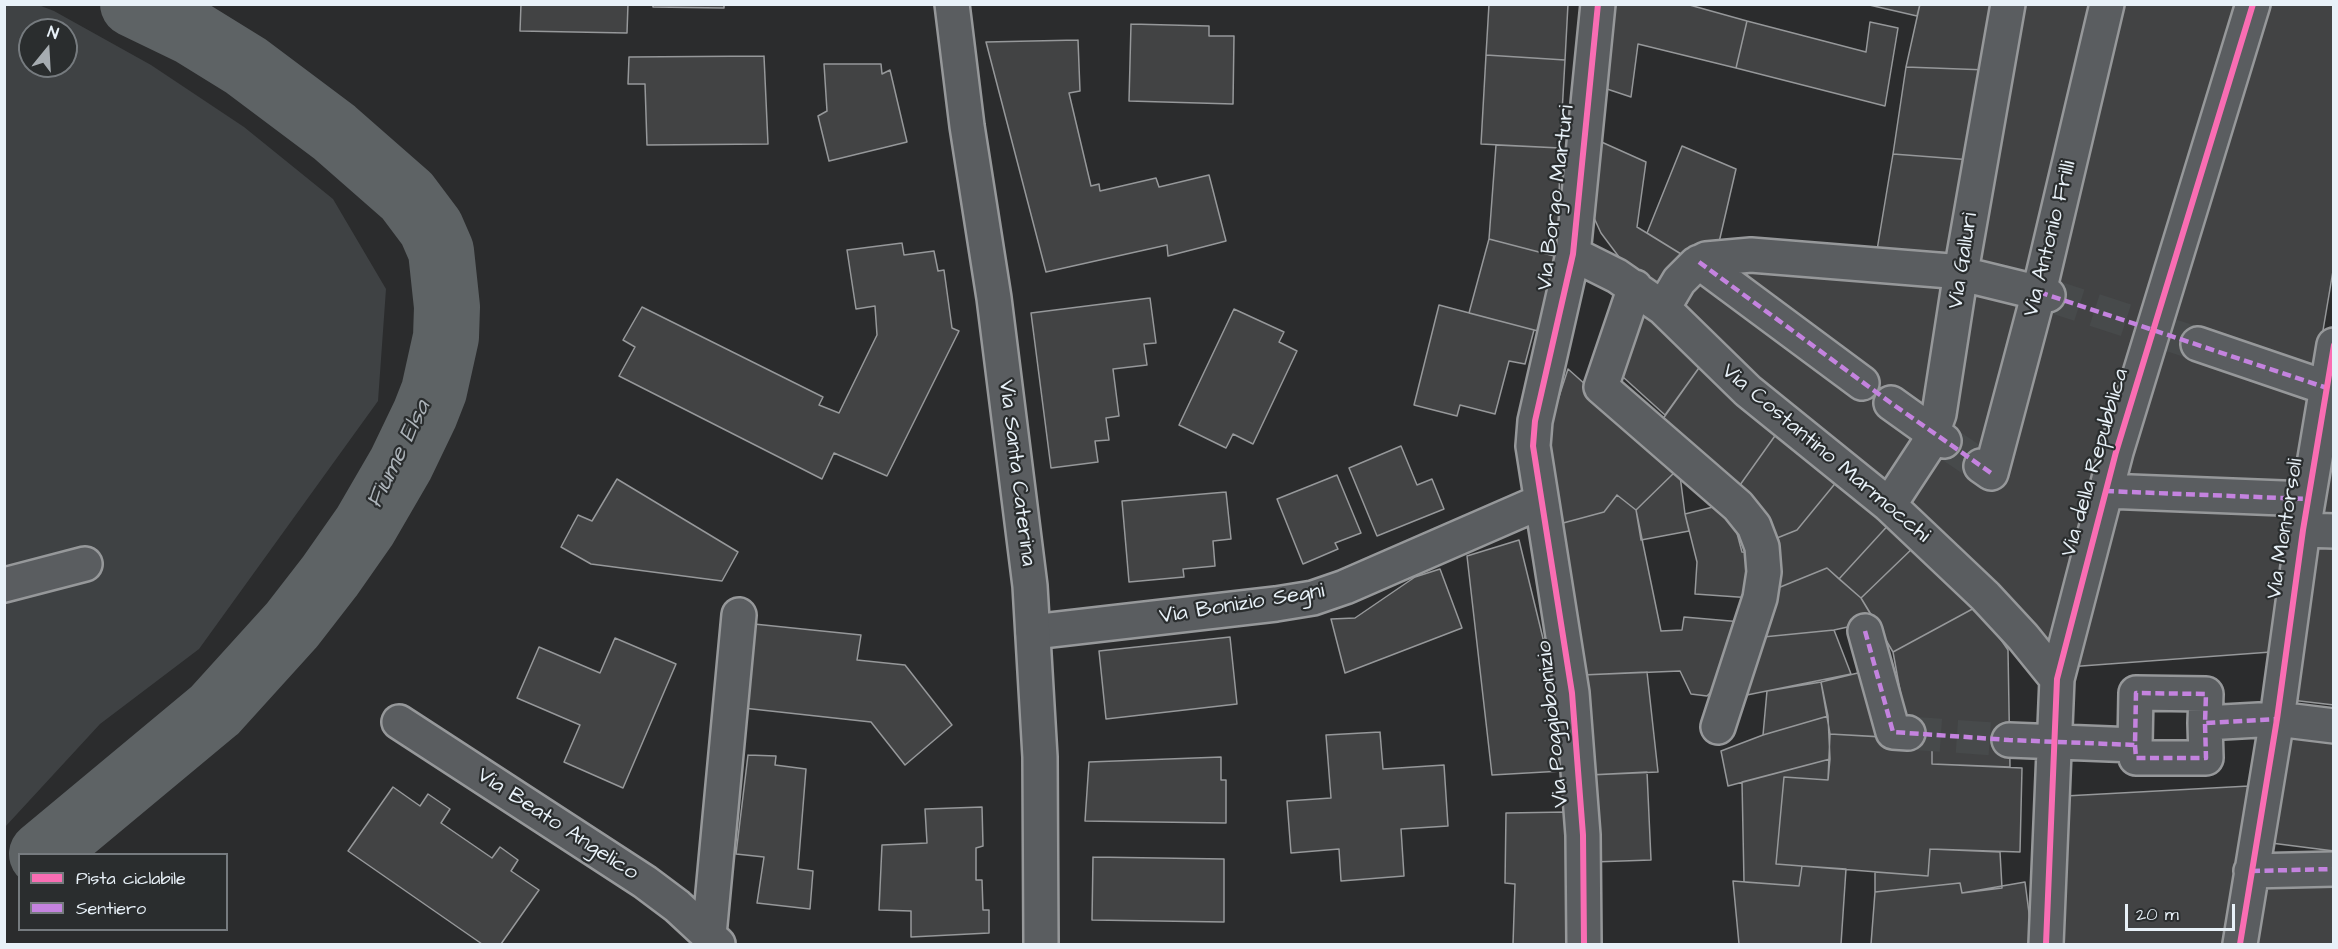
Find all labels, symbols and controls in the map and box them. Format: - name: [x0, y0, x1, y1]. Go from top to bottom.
- north arrow: [18, 18, 78, 78]
- text: N: [45, 21, 61, 45]
- street label: Via Borgo Marturi: [1533, 104, 1581, 292]
- street label: Via Antonio Frilli: [2019, 158, 2083, 320]
- street label: Via Gallurì: [1943, 211, 1985, 311]
- street label: Via Costantino Marmocchi: [1715, 359, 1935, 549]
- street label: Via della Repubblica: [2056, 366, 2136, 560]
- street label: Via Santa Caterina: [991, 378, 1041, 568]
- water label: Fiume Elsa: [362, 397, 438, 513]
- street label: Via Montorsoli: [2262, 457, 2310, 601]
- street label: Via Bonizio Segni: [1158, 579, 1326, 631]
- street label: Via Poggiobonizio: [1532, 639, 1576, 809]
- street label: Via Beato Angelico: [471, 763, 643, 887]
- legend: [18, 853, 228, 931]
- text: Pista ciclabile: [76, 866, 186, 891]
- scale bar: [2128, 892, 2238, 930]
- text: Sentiero: [76, 896, 146, 921]
- text: 20 m: [2136, 902, 2179, 927]

